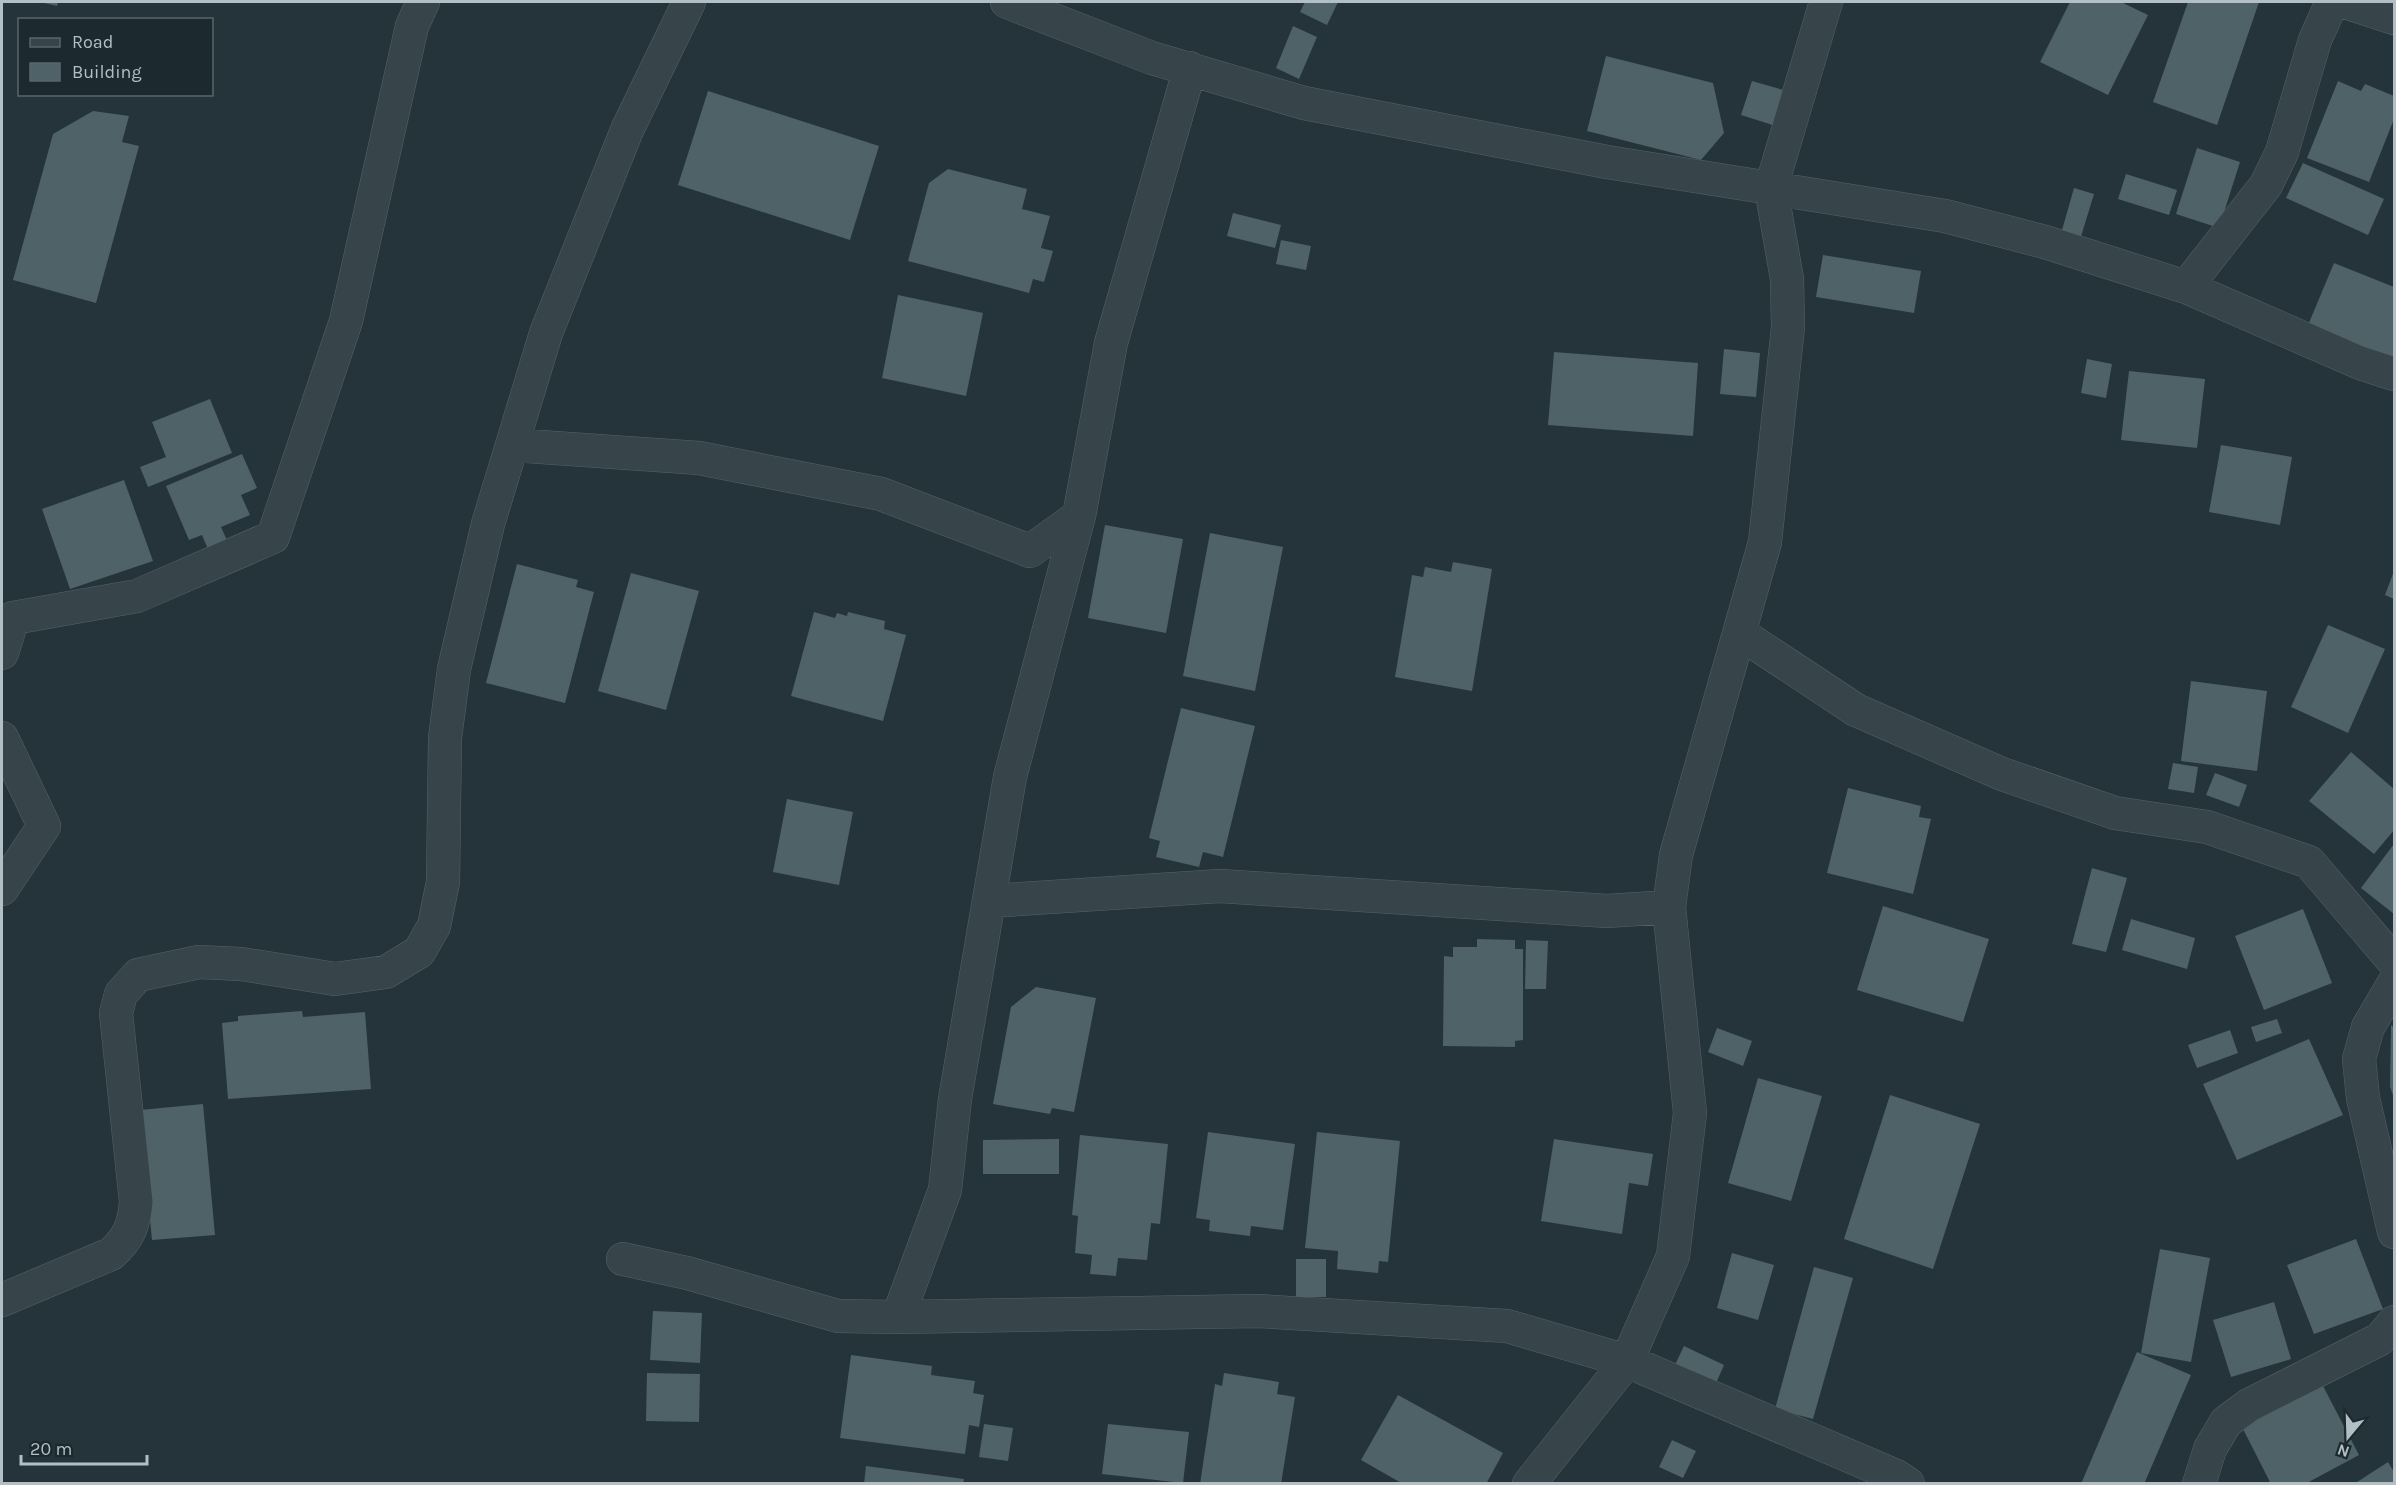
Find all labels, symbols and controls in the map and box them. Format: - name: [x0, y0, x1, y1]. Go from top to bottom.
- legend: [18, 18, 213, 96]
- text: Road: [72, 31, 113, 53]
- text: Building: [72, 61, 142, 83]
- north arrow: [2318, 1407, 2378, 1467]
- scale bar: [21, 1428, 147, 1466]
- text: 20 m: [30, 1438, 72, 1460]
- text: N: [2335, 1440, 2352, 1462]

